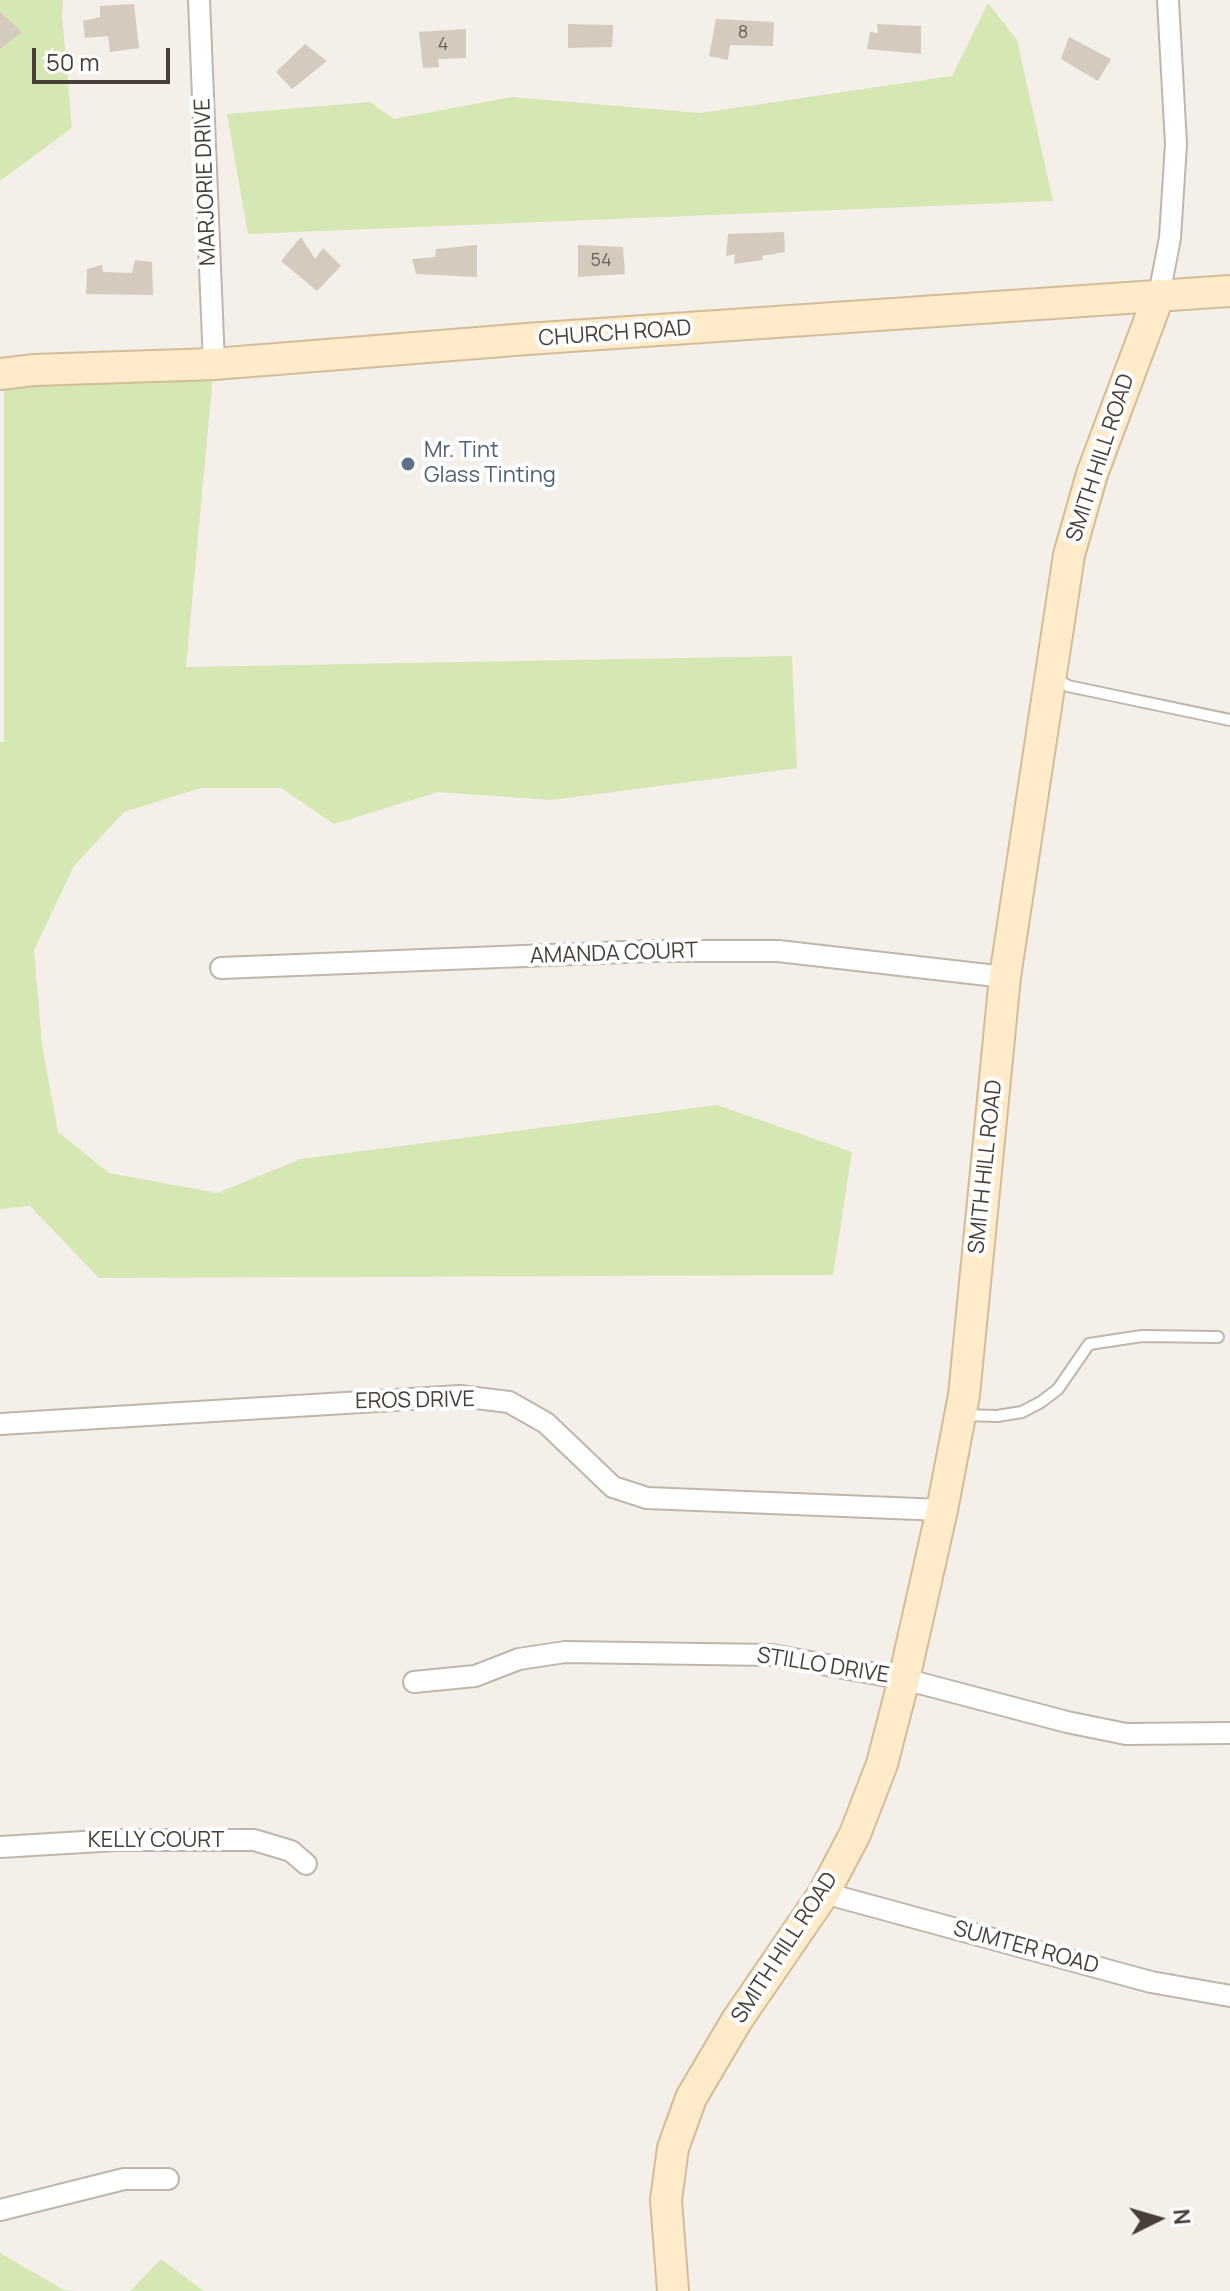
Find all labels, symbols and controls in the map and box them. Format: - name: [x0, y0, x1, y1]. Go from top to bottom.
- house number: 8: [738, 22, 748, 44]
- scale bar: [36, 32, 174, 82]
- house number: 4: [438, 34, 448, 56]
- text: 50 m: [46, 45, 100, 78]
- street label: MARJORIE DRIVE: [190, 98, 222, 266]
- house number: 54: [590, 250, 612, 272]
- street label: CHURCH ROAD: [538, 315, 692, 353]
- street label: SMITH HILL ROAD: [1061, 371, 1141, 545]
- place label: Mr. Tint Glass Tinting: [424, 438, 556, 490]
- marker: Mr. Tint Glass Tinting: [399, 455, 417, 473]
- street label: AMANDA COURT: [529, 938, 699, 970]
- street label: SMITH HILL ROAD: [964, 1079, 1008, 1255]
- street label: EROS DRIVE: [355, 1387, 475, 1415]
- street label: STILLO DRIVE: [755, 1643, 891, 1689]
- street label: KELLY COURT: [88, 1828, 224, 1854]
- street label: SMITH HILL ROAD: [726, 1867, 844, 2029]
- street label: SUMTER ROAD: [950, 1916, 1102, 1980]
- north arrow: [1118, 2179, 1198, 2259]
- text: N: [1166, 2208, 1198, 2226]

